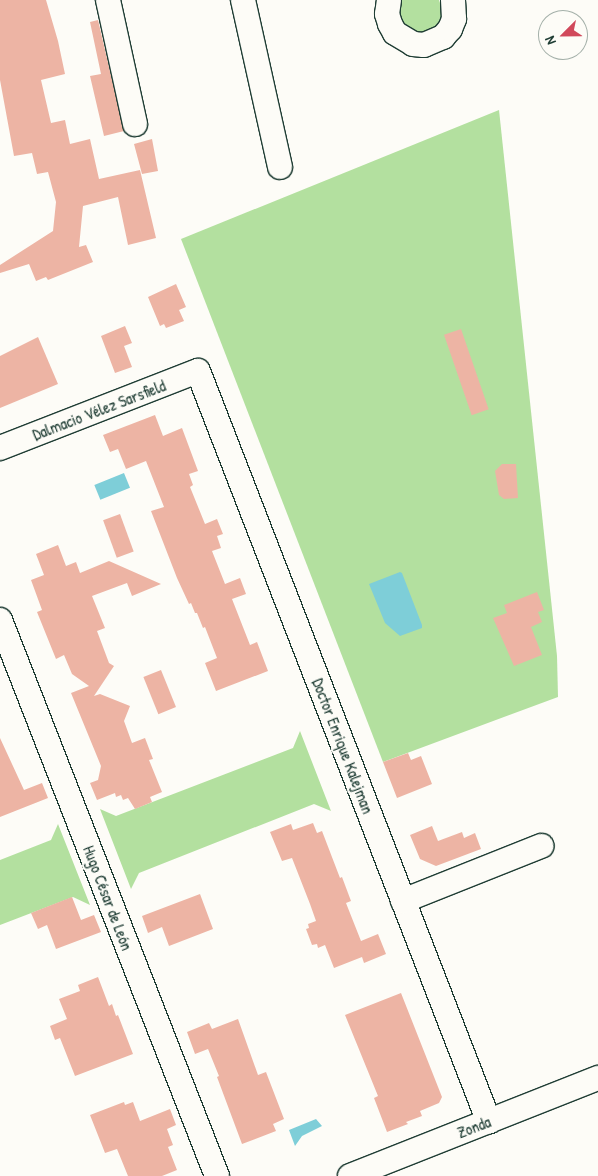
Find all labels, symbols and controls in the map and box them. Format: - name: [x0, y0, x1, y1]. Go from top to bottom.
- north arrow: [538, 10, 588, 60]
- text: N: [539, 34, 560, 48]
- street label: Dalmacio Vélez Sarsfield: [30, 376, 168, 444]
- street label: Doctor Enrique Kalejman: [308, 676, 378, 816]
- street label: Hugo César de León: [79, 843, 137, 953]
- street label: Zonda: [455, 1112, 493, 1142]

